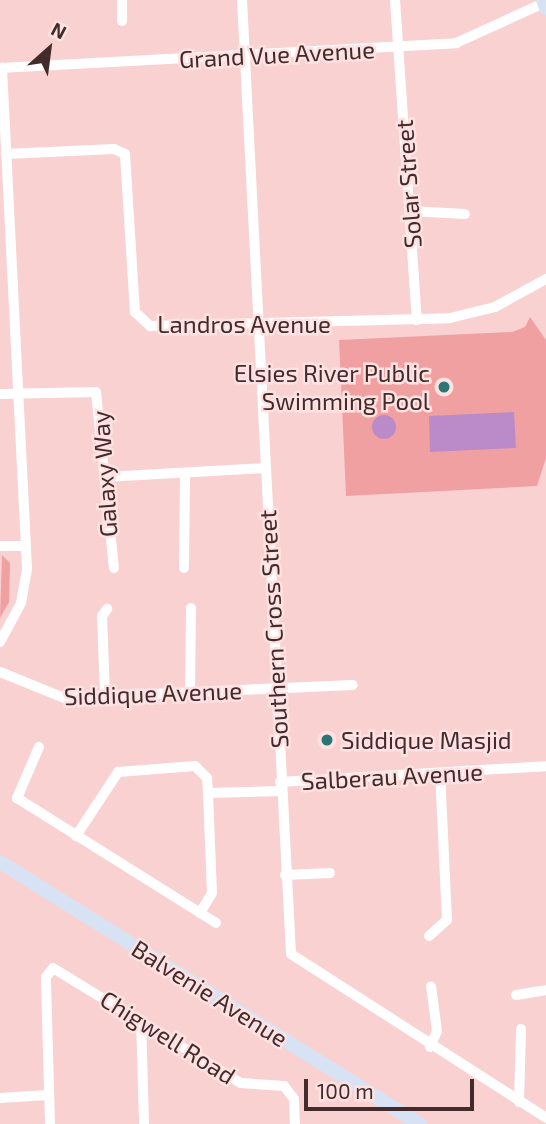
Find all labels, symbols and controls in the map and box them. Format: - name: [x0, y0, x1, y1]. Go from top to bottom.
- north arrow: [14, 14, 84, 84]
- text: N: [48, 17, 71, 43]
- street label: Grand Vue Avenue: [178, 34, 376, 74]
- street label: Solar Street: [389, 119, 427, 249]
- street label: Landros Avenue: [157, 310, 331, 338]
- place label: Elsies River Public Swimming Pool: [233, 359, 430, 415]
- marker: Elsies River Public Swimming Pool: [436, 379, 452, 395]
- street label: Galaxy Way: [85, 409, 123, 539]
- street label: Southern Cross Street: [252, 509, 294, 749]
- street label: Siddique Avenue: [63, 675, 243, 711]
- place label: Siddique Masjid: [341, 726, 512, 754]
- marker: Siddique Masjid: [319, 732, 335, 748]
- street label: Salberau Avenue: [300, 757, 484, 795]
- street label: Balvenie Avenue: [127, 933, 293, 1053]
- street label: Chigwell Road: [95, 984, 241, 1090]
- scale bar: [308, 1064, 478, 1108]
- text: 100 m: [317, 1078, 374, 1103]

